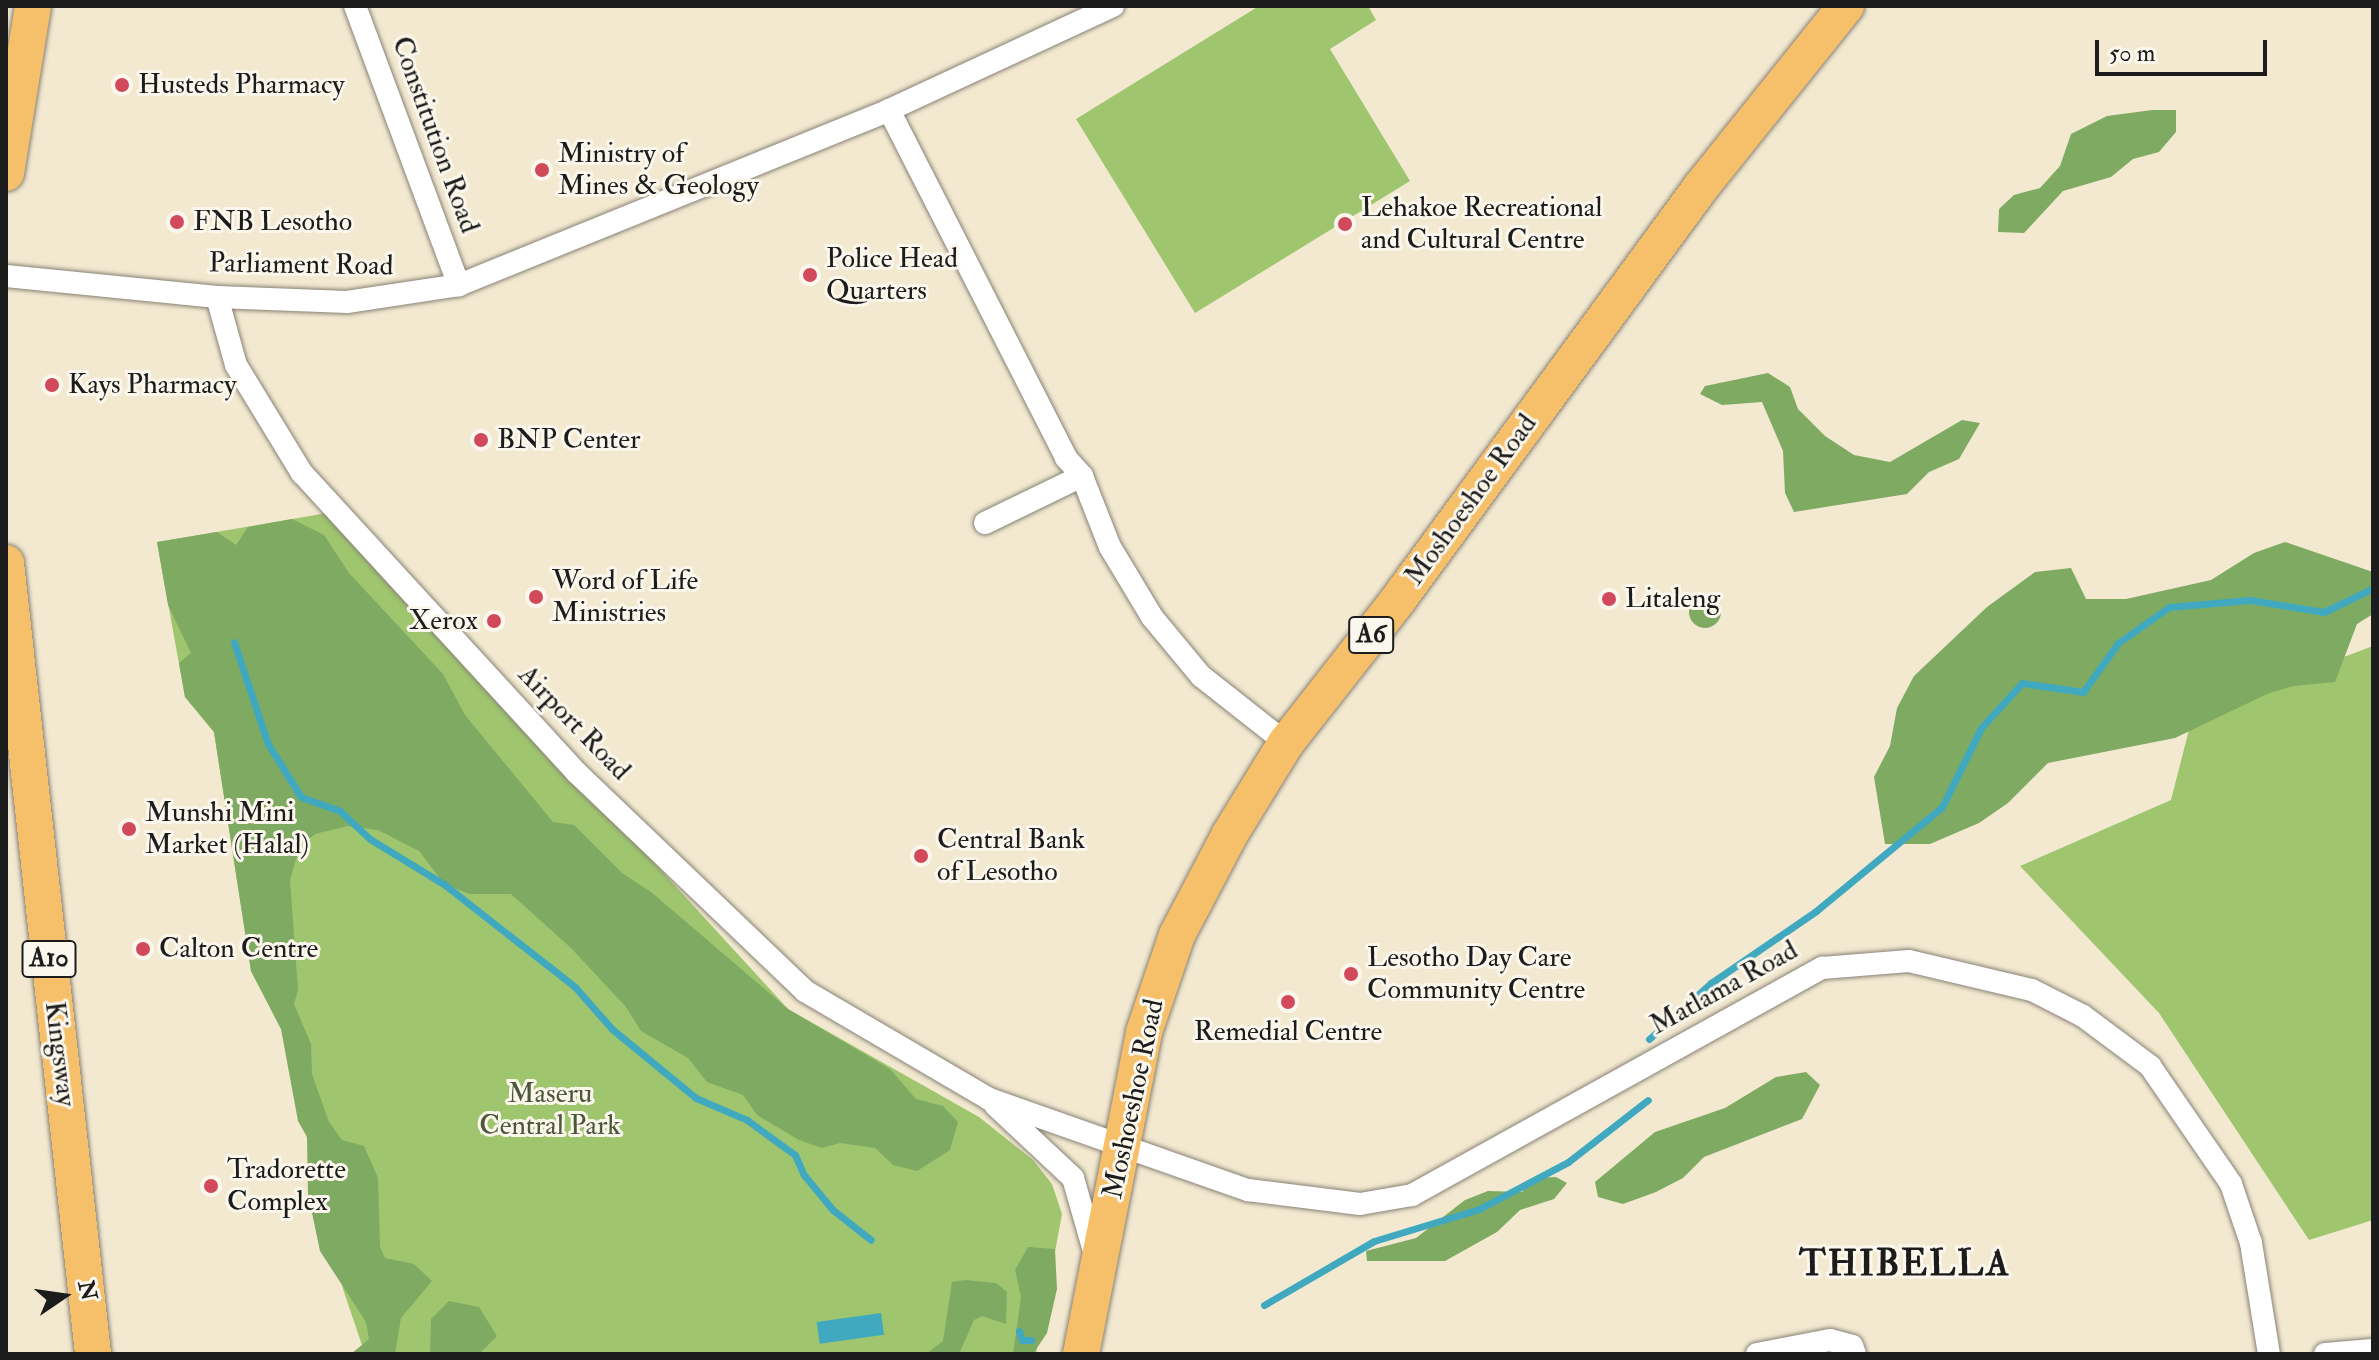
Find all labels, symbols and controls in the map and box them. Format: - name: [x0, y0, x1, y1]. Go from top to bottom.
- scale bar: [2099, 24, 2271, 74]
- street label: Constitution Road: [384, 32, 486, 238]
- text: 50 m: [2109, 38, 2155, 69]
- place label: Husteds Pharmacy: [138, 68, 345, 102]
- marker: Husteds Pharmacy: [113, 76, 131, 94]
- place label: Ministry of Mines & Geology: [558, 137, 759, 203]
- marker: Ministry of Mines & Geology: [533, 161, 551, 179]
- place label: Lehakoe Recreational and Cultural Centre: [1361, 191, 1603, 257]
- place label: FNB Lesotho: [193, 205, 352, 239]
- marker: FNB Lesotho: [168, 213, 186, 231]
- marker: Lehakoe Recreational and Cultural Centre: [1336, 215, 1354, 233]
- place label: Police Head Quarters: [826, 242, 958, 308]
- street label: Parliament Road: [208, 247, 394, 283]
- marker: Police Head Quarters: [801, 266, 819, 284]
- place label: Kays Pharmacy: [68, 368, 236, 402]
- marker: Kays Pharmacy: [43, 376, 61, 394]
- street label: Moshoeshoe Road: [1398, 408, 1544, 592]
- place label: BNP Center: [497, 423, 640, 457]
- marker: BNP Center: [472, 431, 490, 449]
- place label: Word of Life Ministries: [552, 564, 698, 630]
- place label: Litaleng: [1625, 582, 1720, 616]
- marker: Word of Life Ministries: [527, 588, 545, 606]
- marker: Litaleng: [1600, 590, 1618, 608]
- place label: Xerox: [409, 604, 478, 638]
- marker: Xerox: [485, 612, 503, 630]
- road number: A6: [1347, 613, 1395, 657]
- street label: Airport Road: [511, 658, 637, 788]
- place label: Munshi Mini Market (Halal): [145, 796, 309, 862]
- marker: Munshi Mini Market (Halal): [120, 820, 138, 838]
- place label: Central Bank of Lesotho: [937, 823, 1085, 889]
- marker: Central Bank of Lesotho: [912, 847, 930, 865]
- place label: Calton Centre: [159, 932, 318, 966]
- street label: Matlama Road: [1644, 934, 1804, 1042]
- road number: A10: [21, 937, 77, 981]
- marker: Calton Centre: [134, 940, 152, 958]
- place label: Lesotho Day Care Community Centre: [1367, 941, 1585, 1007]
- marker: Lesotho Day Care Community Centre: [1342, 965, 1360, 983]
- marker: Remedial Centre: [1279, 993, 1297, 1011]
- street label: Moshoeshoe Road: [1096, 996, 1172, 1202]
- street label: Kingsway: [37, 1000, 83, 1108]
- place label: Remedial Centre: [1194, 1015, 1382, 1049]
- park label: Maseru Central Park: [479, 1077, 621, 1143]
- place label: Tradorette Complex: [227, 1153, 346, 1219]
- marker: Tradorette Complex: [202, 1177, 220, 1195]
- district label: THIBELLA: [1799, 1242, 2011, 1286]
- north arrow: [24, 1256, 104, 1336]
- text: N: [72, 1278, 103, 1303]

